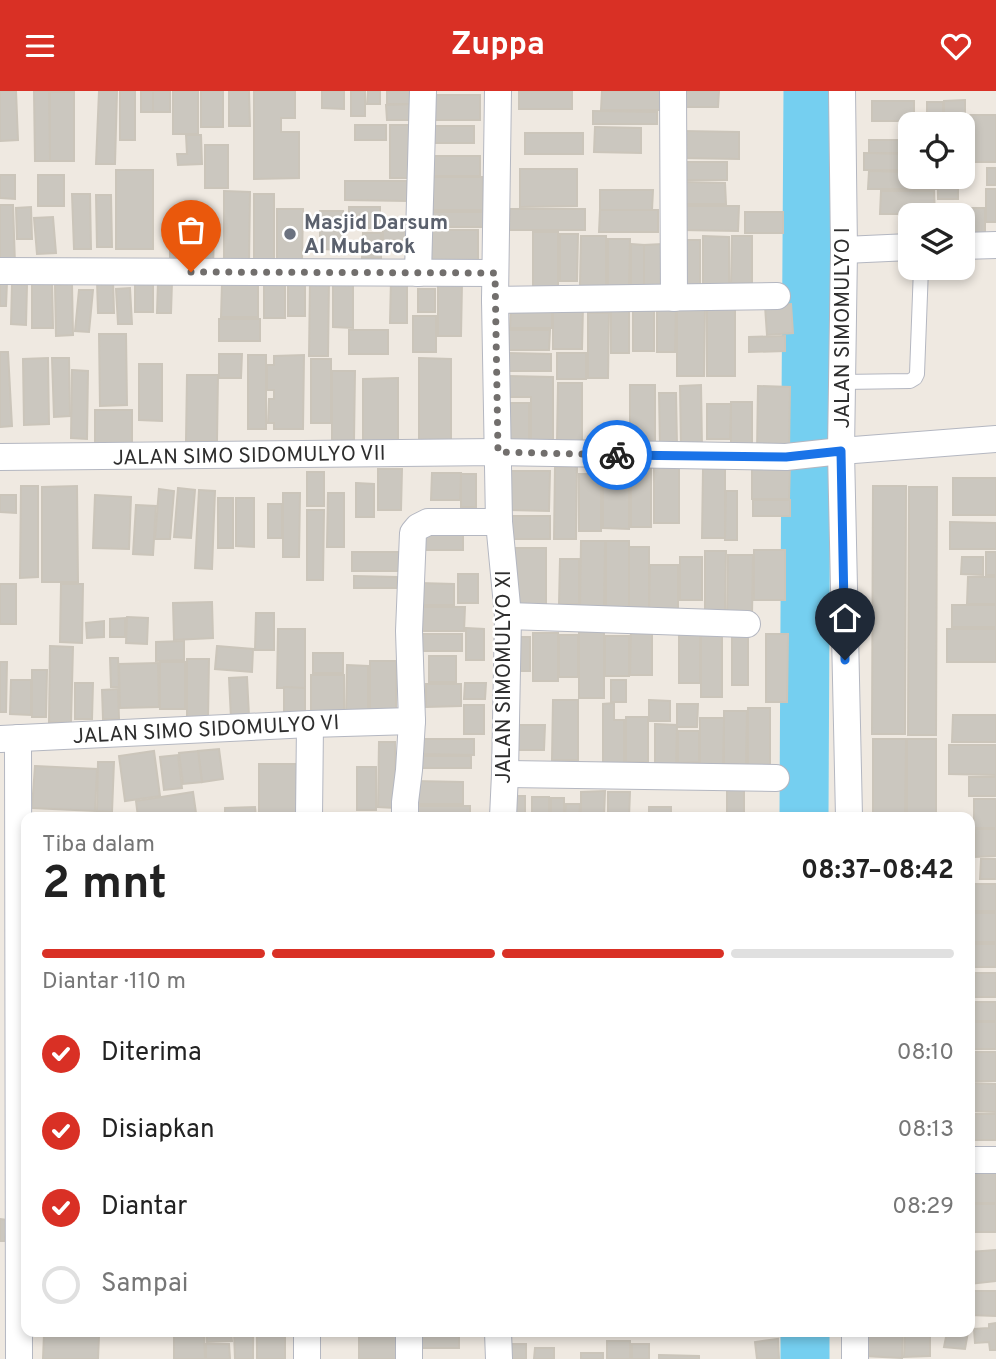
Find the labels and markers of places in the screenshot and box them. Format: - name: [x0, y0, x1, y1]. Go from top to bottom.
- pin: [161, 200, 221, 272]
- place label: Masjid Darsum Al Mubarok: [304, 210, 448, 261]
- marker: Masjid Darsum Al Mubarok: [282, 226, 298, 242]
- pin: [815, 588, 875, 660]

